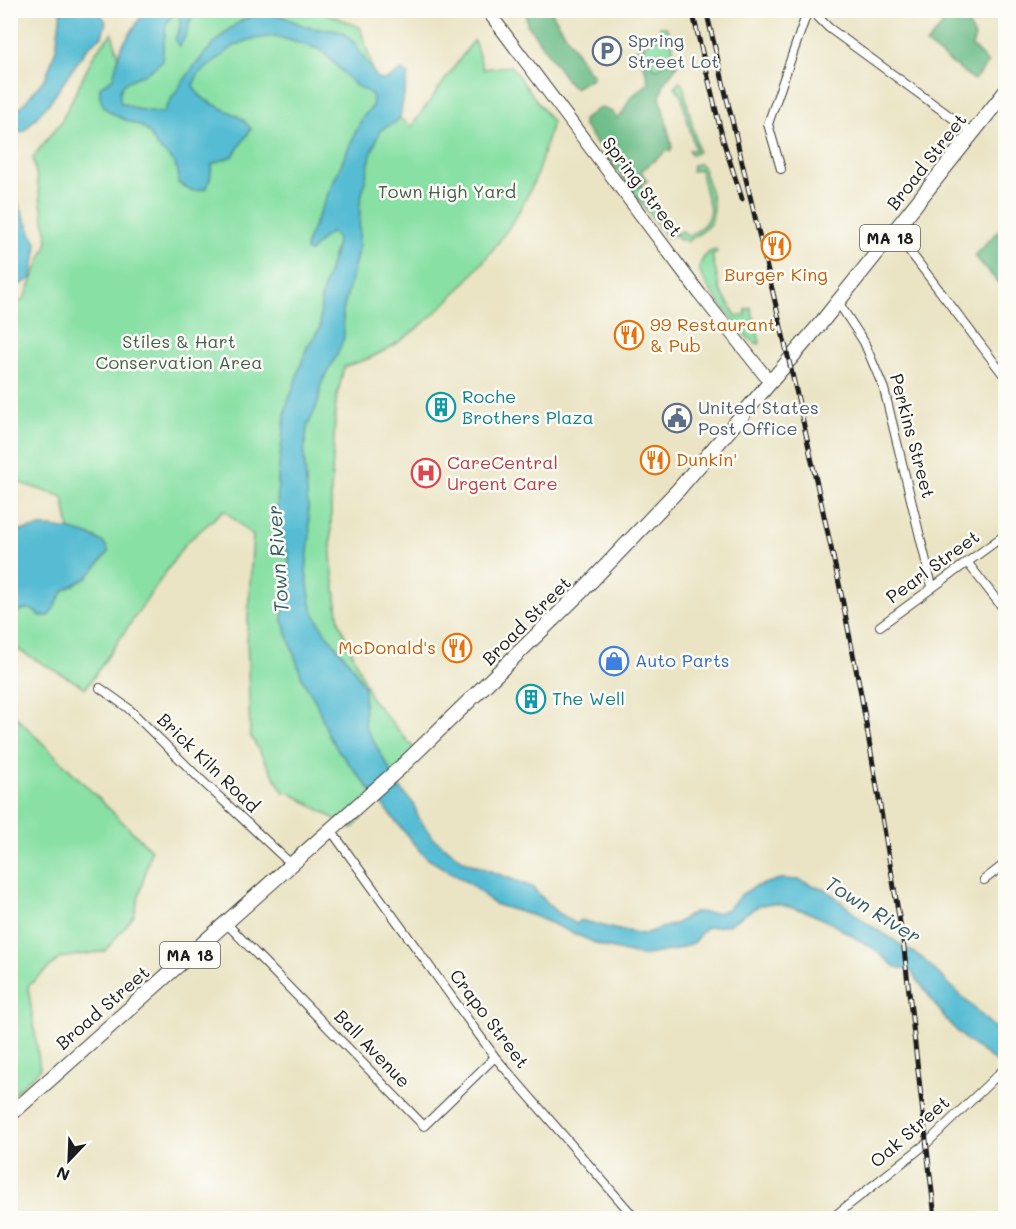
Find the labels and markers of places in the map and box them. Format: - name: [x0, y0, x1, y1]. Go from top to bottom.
- place label: Spring Street Lot: [628, 28, 719, 73]
- parking icon: Spring Street Lot: [591, 35, 623, 67]
- restaurant icon: Burger King: [760, 230, 792, 262]
- place label: Burger King: [724, 262, 828, 286]
- place label: 99 Restaurant & Pub: [650, 312, 776, 357]
- restaurant icon: 99 Restaurant & Pub: [613, 319, 645, 351]
- place label: Roche Brothers Plaza: [462, 384, 594, 429]
- building icon: Roche Brothers Plaza: [425, 391, 457, 423]
- place label: United States Post Office: [698, 395, 819, 440]
- public building icon: United States Post Office: [661, 402, 693, 434]
- restaurant icon: Dunkin': [639, 444, 671, 476]
- place label: Dunkin': [676, 447, 737, 471]
- place label: CareCentral Urgent Care: [447, 450, 558, 495]
- hospital icon: CareCentral Urgent Care: [410, 457, 442, 489]
- restaurant icon: McDonald's: [441, 632, 473, 664]
- place label: McDonald's: [338, 635, 436, 659]
- shop icon: Auto Parts: [598, 645, 630, 677]
- place label: Auto Parts: [635, 648, 730, 672]
- building icon: The Well: [515, 683, 547, 715]
- place label: The Well: [552, 686, 625, 710]

